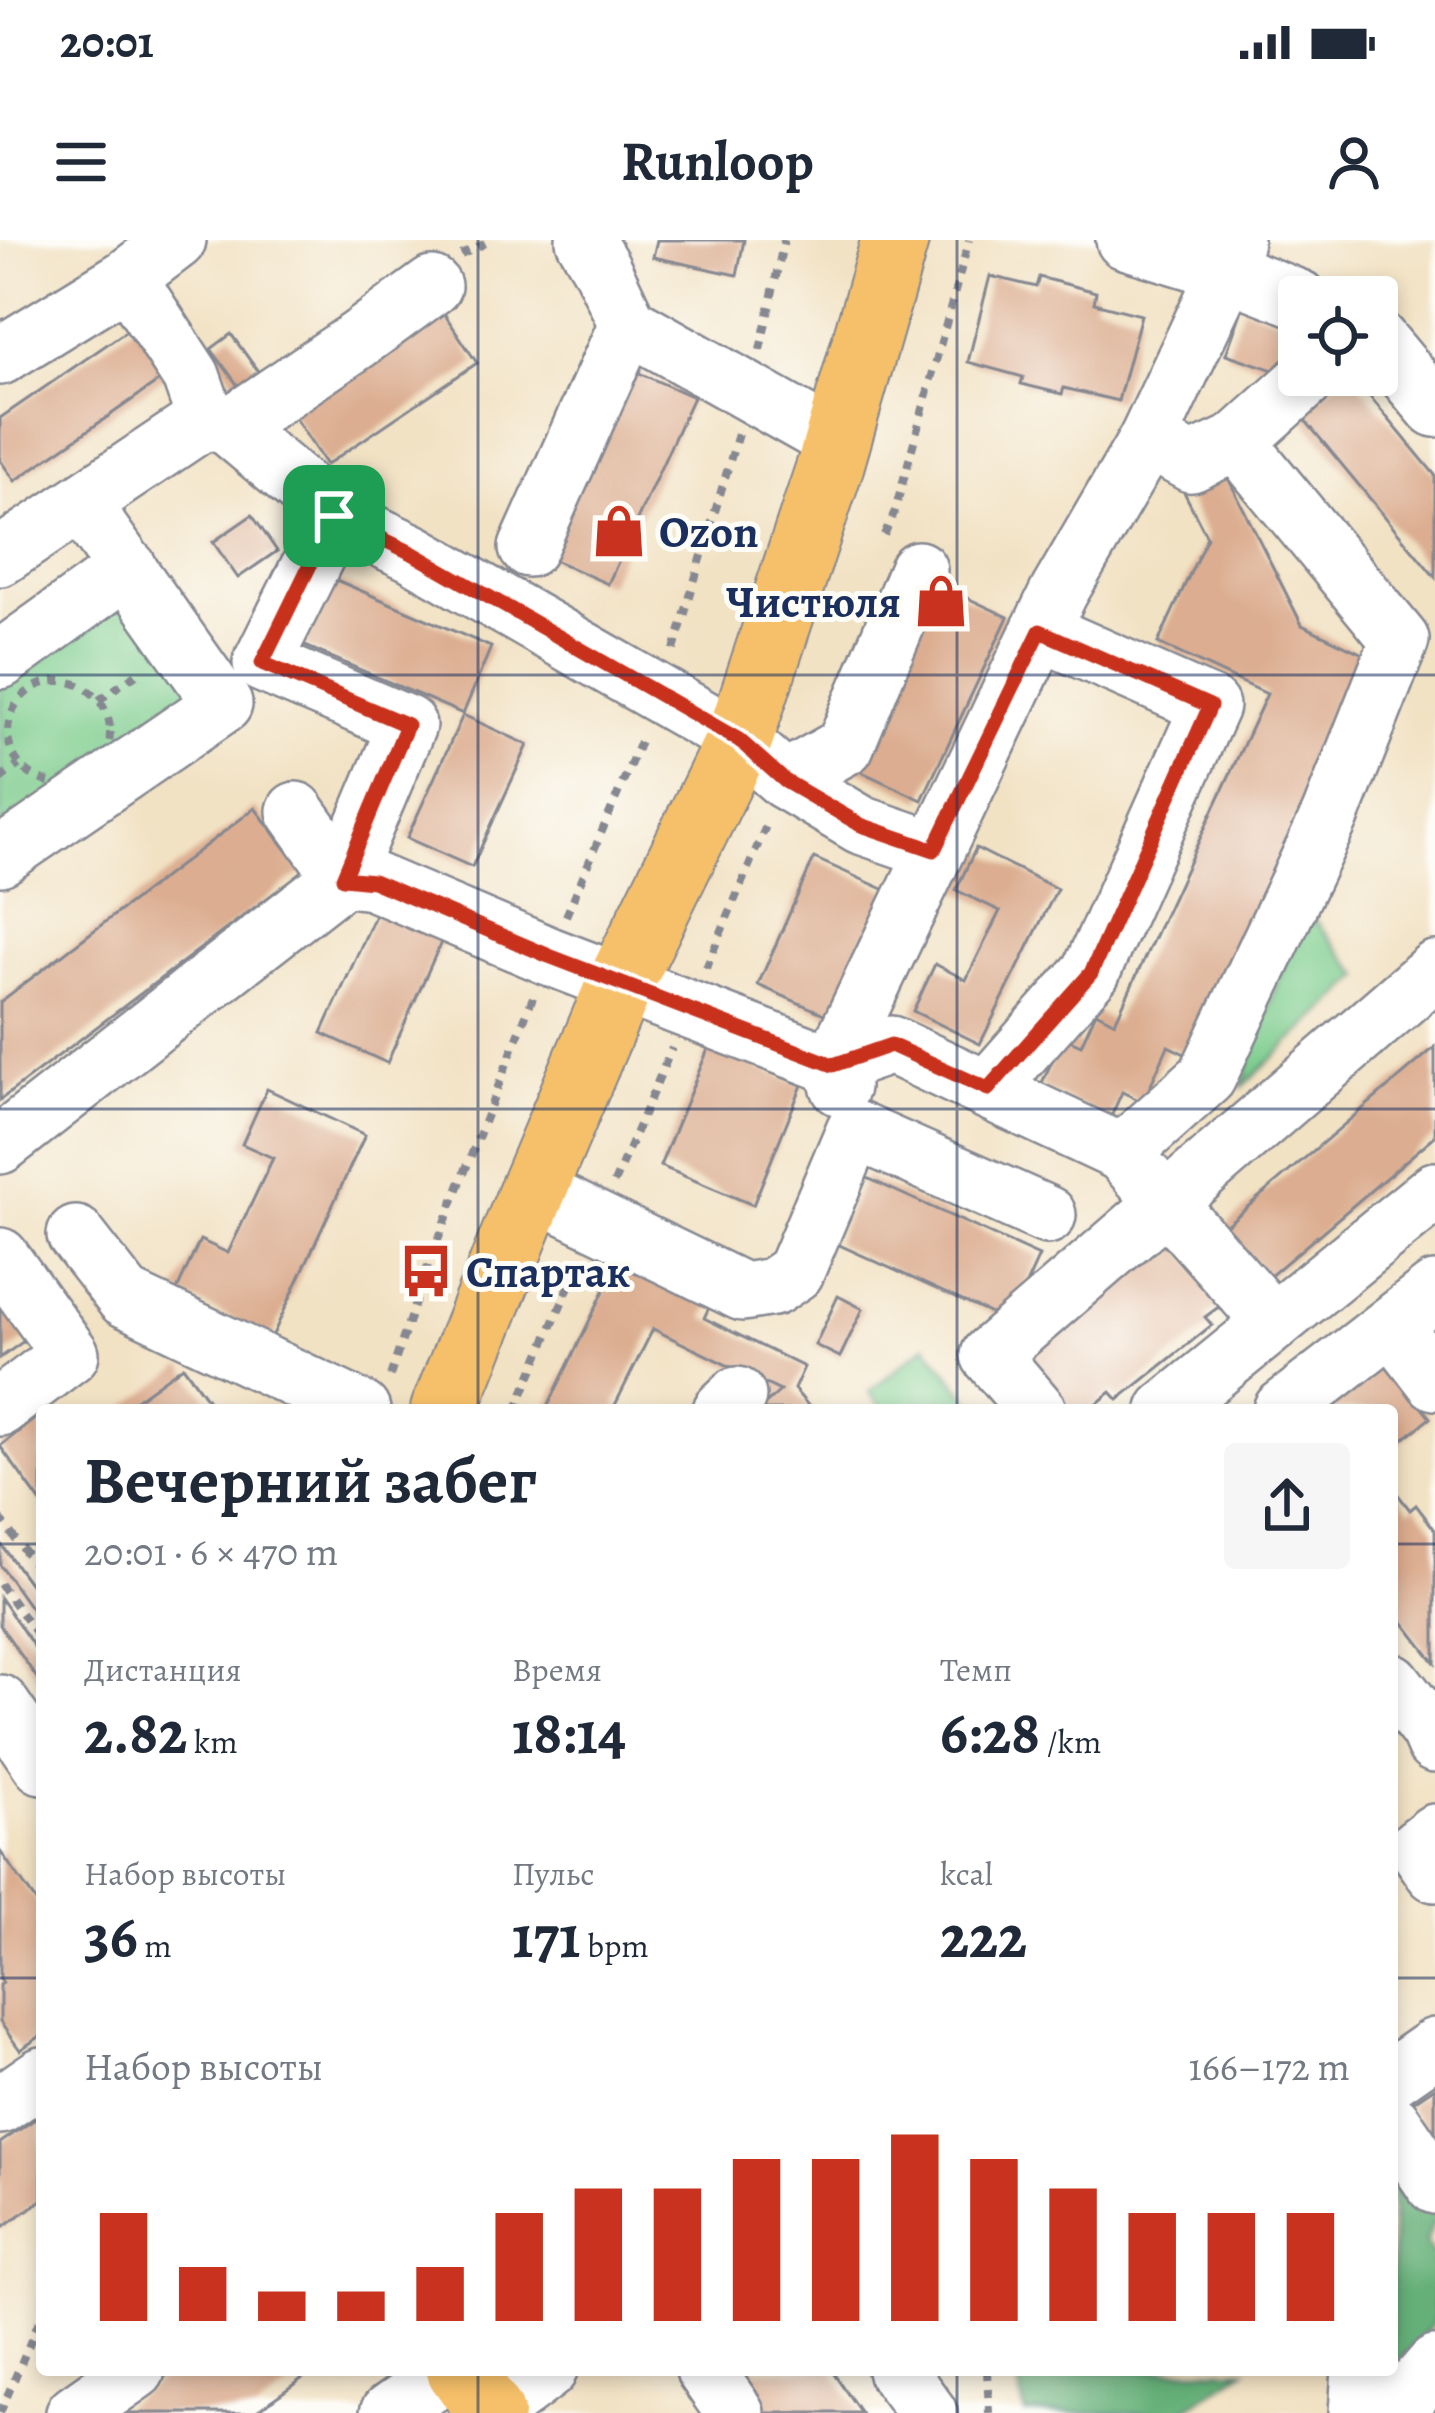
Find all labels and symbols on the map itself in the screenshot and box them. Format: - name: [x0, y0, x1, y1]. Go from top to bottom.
- pin: [283, 465, 385, 567]
- place label: Ozon: [659, 501, 759, 563]
- shop icon: Ozon: [590, 502, 648, 560]
- place label: Чистюля: [726, 571, 901, 633]
- shop icon: Чистюля: [912, 572, 970, 630]
- place label: Спартак: [466, 1241, 631, 1303]
- bus stop icon: Спартак: [397, 1242, 455, 1300]

